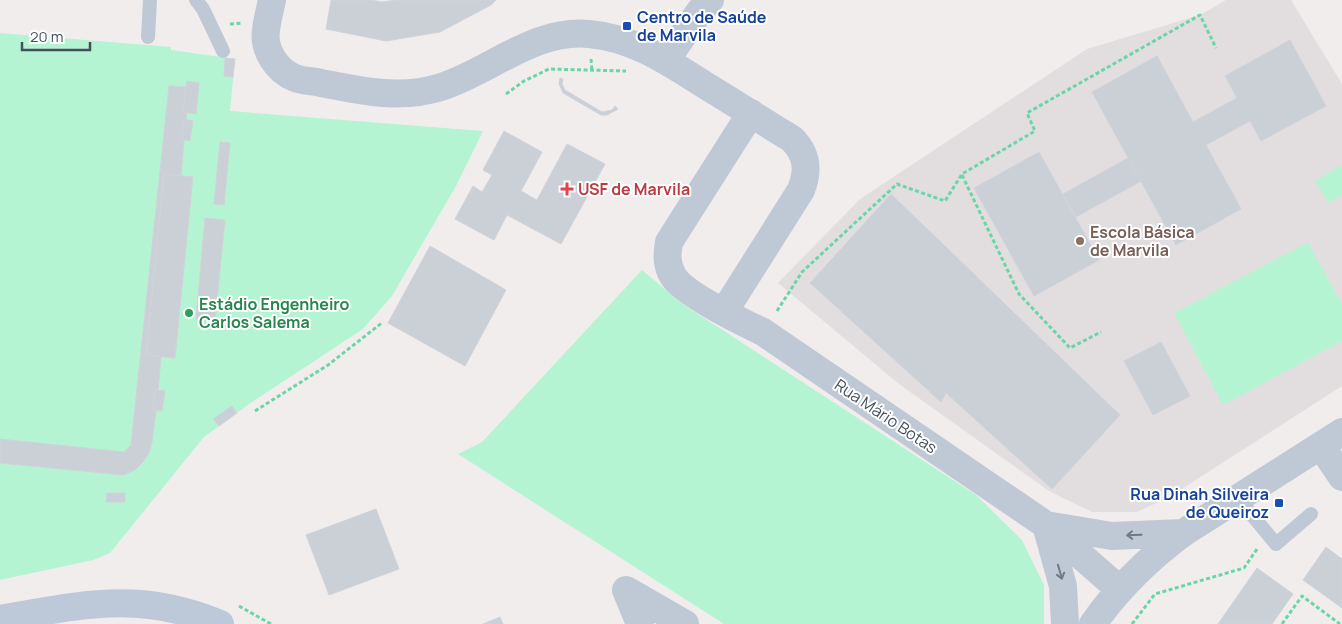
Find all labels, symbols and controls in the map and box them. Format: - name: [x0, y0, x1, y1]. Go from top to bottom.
- place label: Centro de Saúde de Marvila: [637, 6, 767, 46]
- scale bar: [22, 20, 90, 52]
- marker: Centro de Saúde de Marvila: [621, 20, 633, 32]
- text: 20 m: [30, 26, 63, 47]
- place label: USF de Marvila: [578, 178, 690, 200]
- marker: USF de Marvila: [560, 182, 574, 196]
- place label: Escola Básica de Marvila: [1090, 221, 1195, 261]
- marker: Escola Básica de Marvila: [1074, 235, 1086, 247]
- place label: Estádio Engenheiro Carlos Salema: [199, 293, 350, 333]
- marker: Estádio Engenheiro Carlos Salema: [183, 307, 195, 319]
- street label: Rua Mário Botas: [830, 374, 942, 458]
- place label: Rua Dinah Silveira de Queiroz: [1130, 483, 1269, 523]
- marker: Rua Dinah Silveira de Queiroz: [1273, 497, 1285, 509]
- one-way arrow: [1127, 531, 1143, 540]
- one-way arrow: [1055, 564, 1065, 580]

